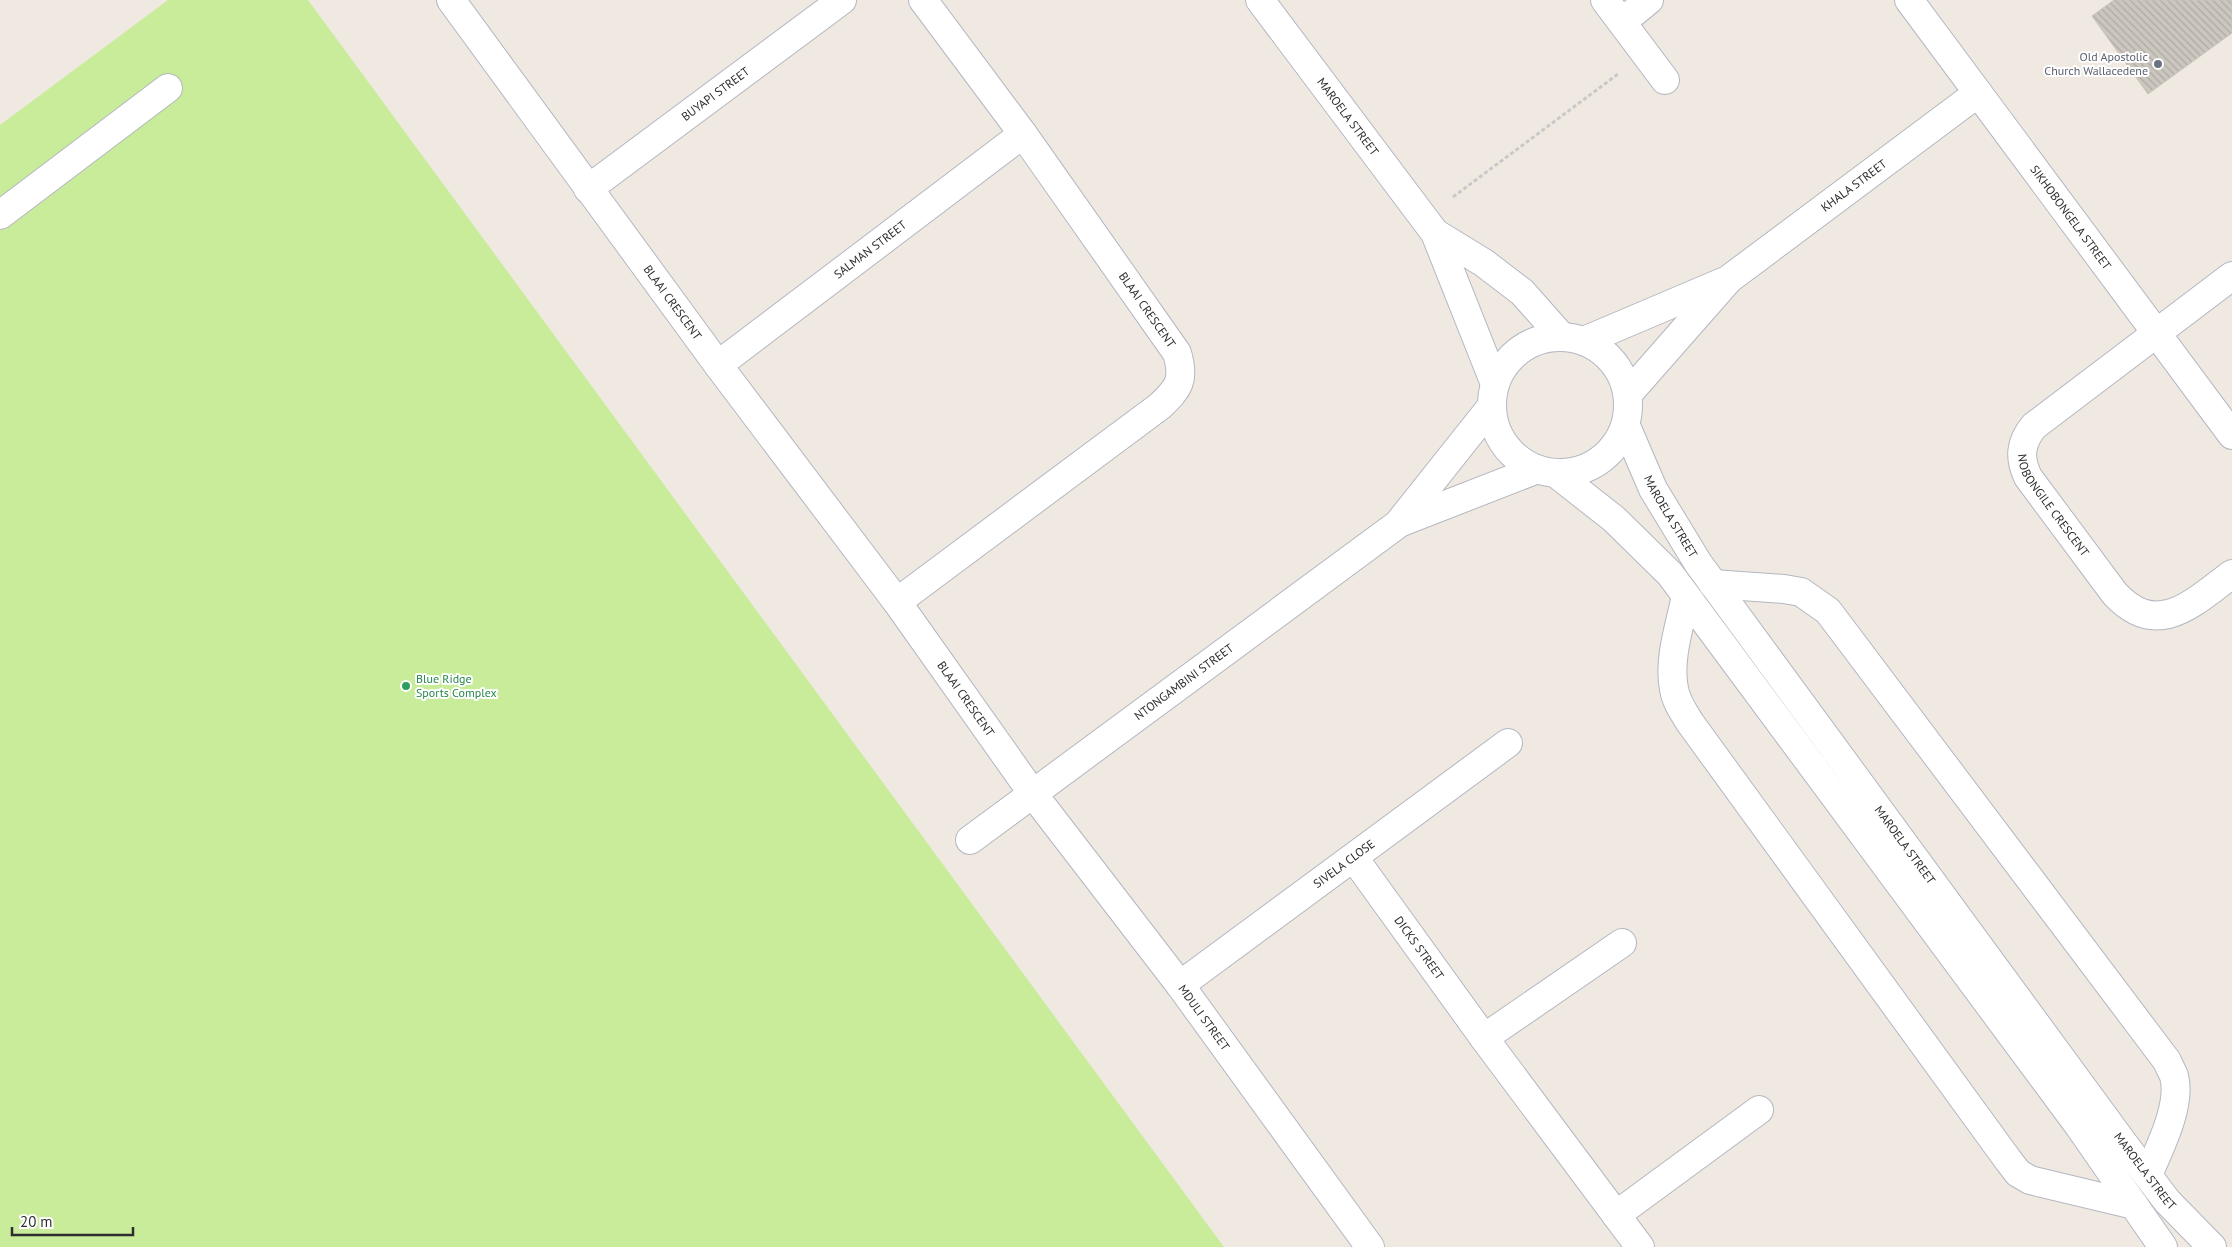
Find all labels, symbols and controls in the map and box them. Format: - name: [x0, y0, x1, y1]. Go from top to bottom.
- place label: Old Apostolic Church Wallacedene: [2044, 49, 2149, 78]
- marker: Old Apostolic Church Wallacedene: [2152, 58, 2164, 70]
- street label: BUYAPI STREET: [678, 63, 752, 124]
- street label: MAROELA STREET: [1314, 75, 1382, 159]
- street label: KHALA STREET: [1818, 156, 1890, 215]
- street label: SIKHOBONGELA STREET: [2027, 162, 2115, 273]
- street label: SALMAN STREET: [831, 217, 909, 282]
- street label: BLAAI CRESCENT: [640, 262, 705, 343]
- street label: BLAAI CRESCENT: [1116, 269, 1179, 351]
- street label: NOBONGILE CRESCENT: [2015, 453, 2093, 560]
- street label: MAROELA STREET: [1641, 473, 1701, 561]
- street label: NTONGAMBINI STREET: [1131, 640, 1236, 723]
- street label: BLAAI CRESCENT: [934, 658, 998, 740]
- place label: Blue Ridge Sports Complex: [416, 671, 497, 700]
- marker: Blue Ridge Sports Complex: [400, 680, 412, 692]
- street label: MAROELA STREET: [1872, 803, 1939, 887]
- street label: SIVELA CLOSE: [1310, 836, 1377, 891]
- street label: DICKS STREET: [1391, 913, 1448, 983]
- street label: MDULI STREET: [1175, 982, 1233, 1054]
- street label: MAROELA STREET: [2111, 1129, 2180, 1213]
- scale bar: [12, 1204, 134, 1236]
- text: 20 m: [20, 1212, 53, 1231]

